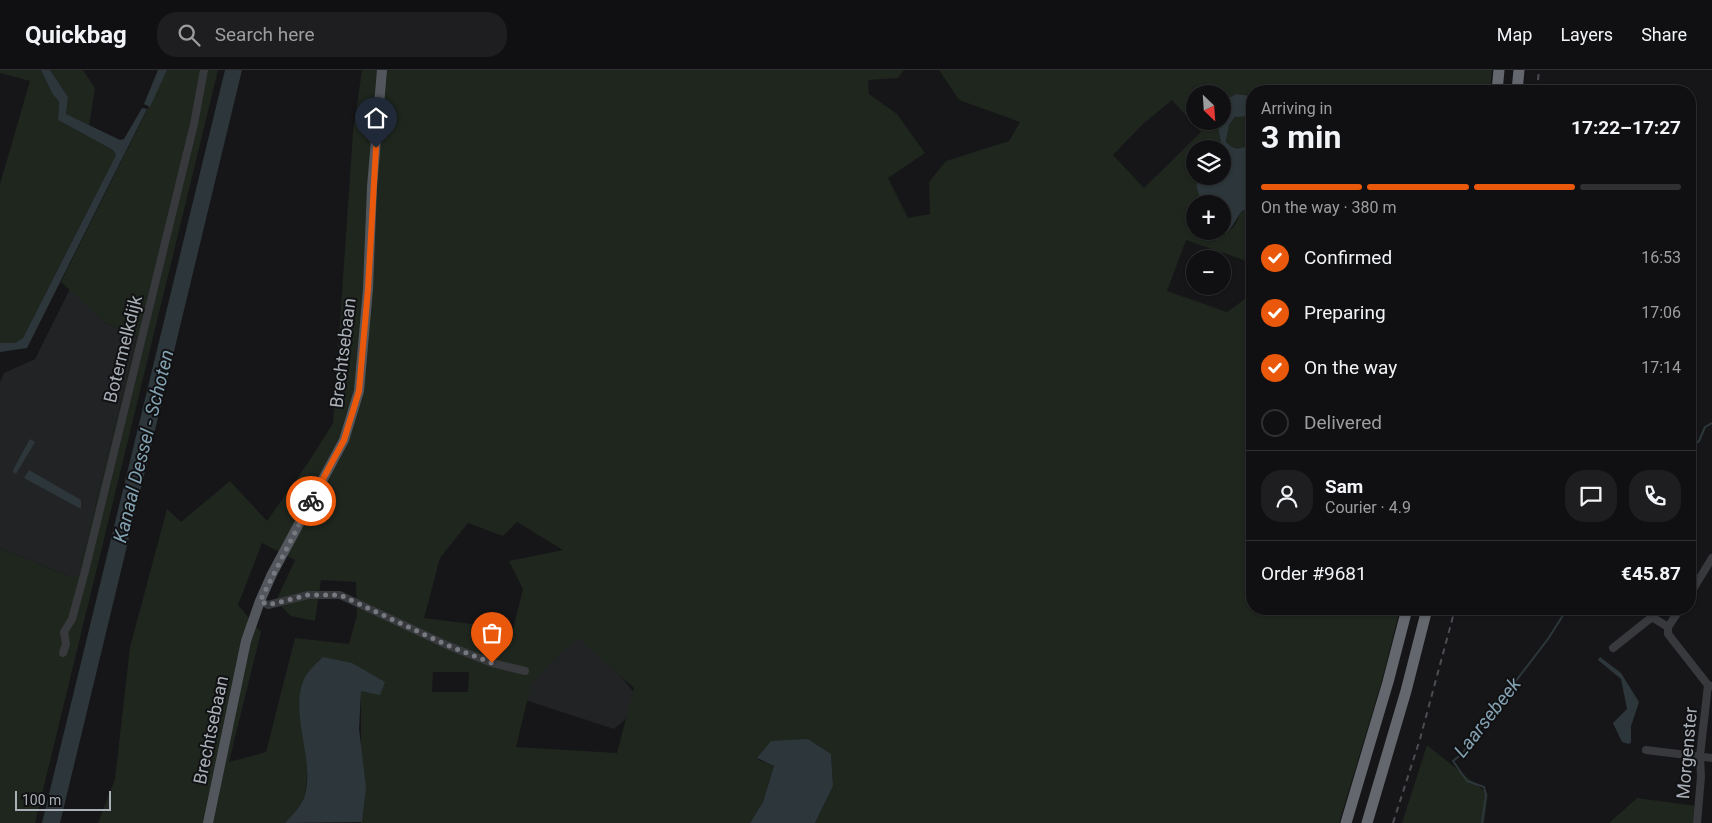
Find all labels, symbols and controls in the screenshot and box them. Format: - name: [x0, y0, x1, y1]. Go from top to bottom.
- search box: [157, 12, 507, 57]
- text: Quickbag: [25, 21, 127, 49]
- icon: search: [175, 21, 203, 49]
- text: Search here: [215, 23, 315, 46]
- text: Map: [1497, 24, 1532, 45]
- text: Layers: [1560, 24, 1613, 45]
- text: Share: [1641, 24, 1687, 45]
- north arrow: [1186, 85, 1231, 130]
- map controls: [1186, 85, 1231, 295]
- pin: [355, 97, 397, 148]
- text: Arriving in: [1261, 99, 1332, 118]
- icon: home: [362, 104, 390, 132]
- text: 17:22–17:27: [1571, 116, 1681, 139]
- text: 3 min: [1261, 118, 1341, 156]
- button: layers: [1186, 140, 1231, 185]
- button: +: [1186, 195, 1231, 240]
- text: On the way · 380 m: [1261, 198, 1397, 217]
- icon: check: [1261, 244, 1289, 272]
- text: Confirmed: [1304, 246, 1392, 269]
- text: 16:53: [1641, 248, 1681, 267]
- button: −: [1186, 250, 1231, 295]
- street label: Botermelkdijk: [99, 292, 146, 405]
- street label: Brechtsebaan: [325, 297, 360, 409]
- icon: check: [1261, 299, 1289, 327]
- text: Preparing: [1304, 301, 1386, 324]
- text: 17:06: [1641, 303, 1681, 322]
- water label: Kanaal Dessel - Schoten: [108, 347, 179, 545]
- icon: check: [1261, 354, 1289, 382]
- text: On the way: [1304, 356, 1397, 379]
- text: 17:14: [1641, 358, 1681, 377]
- text: Delivered: [1304, 411, 1382, 434]
- button: person: [1261, 470, 1313, 522]
- button: chat: [1565, 470, 1617, 522]
- button: phone: [1629, 470, 1681, 522]
- text: Sam: [1325, 475, 1363, 498]
- courier: [286, 476, 336, 526]
- icon: bike: [297, 487, 325, 515]
- text: Courier · 4.9: [1325, 498, 1411, 517]
- text: Order #9681: [1261, 562, 1367, 585]
- text: €45.87: [1621, 562, 1681, 585]
- pin: [471, 612, 513, 663]
- icon: bag: [478, 619, 506, 647]
- water label: Laarsebeek: [1449, 672, 1526, 762]
- street label: Brechtsebaan: [189, 674, 232, 786]
- street label: Morgenster: [1672, 706, 1701, 800]
- scale bar: [15, 788, 111, 811]
- text: 100 m: [22, 792, 61, 808]

